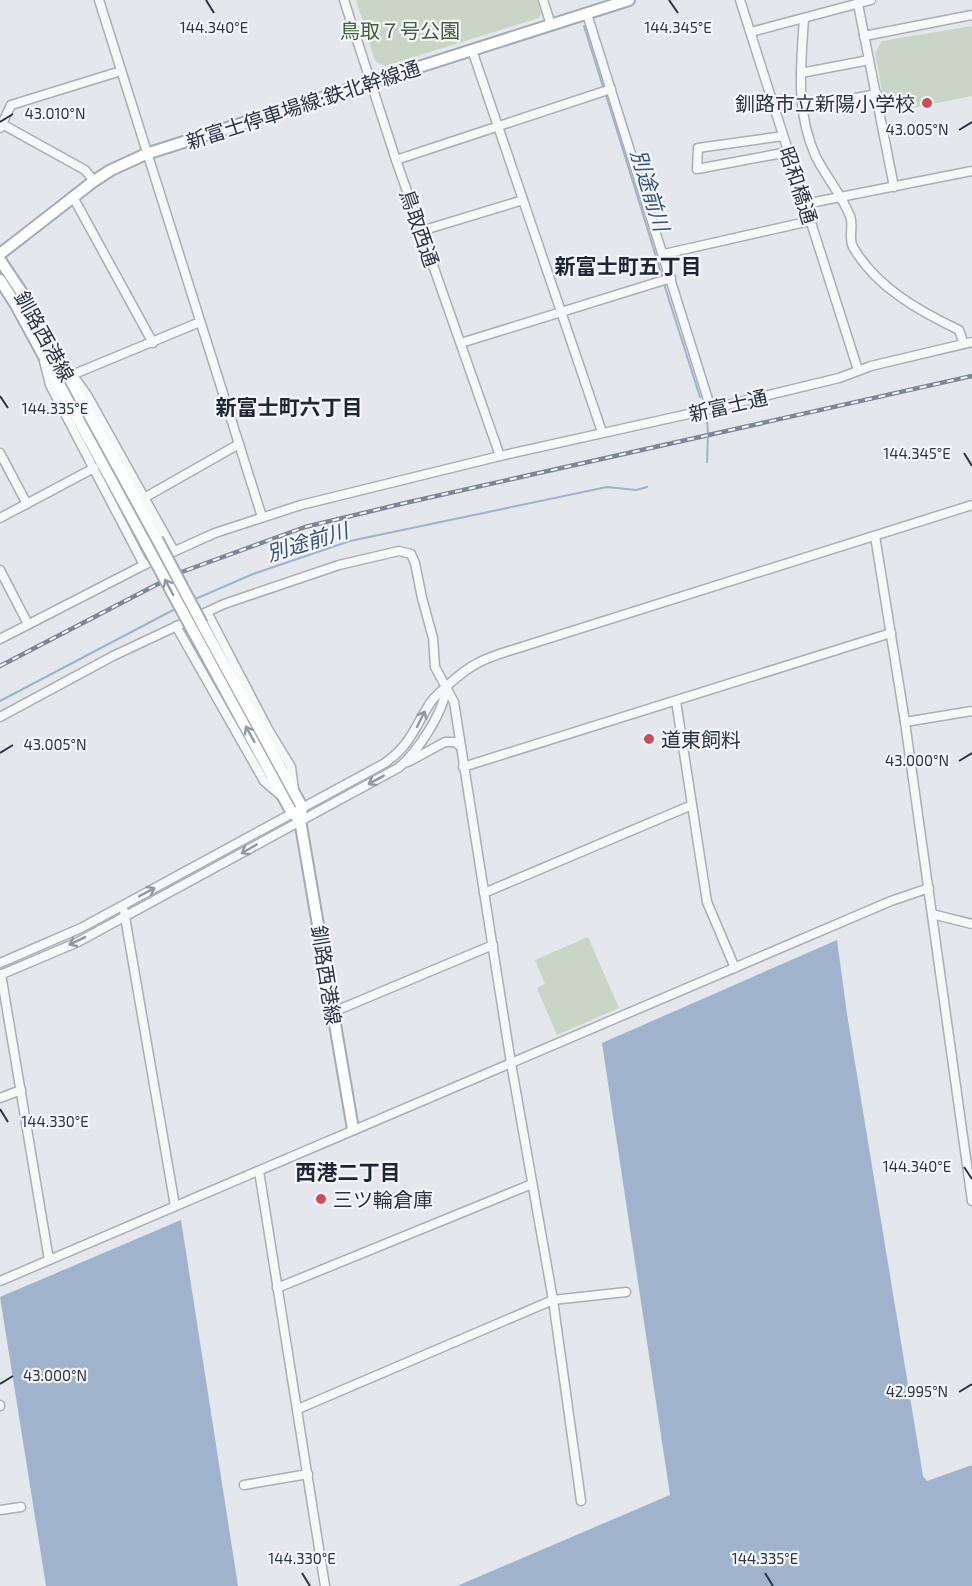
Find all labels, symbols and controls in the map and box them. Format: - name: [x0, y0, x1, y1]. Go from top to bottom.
- text: 144.340°E: [180, 18, 248, 36]
- park label: 鳥取７号公園: [340, 18, 460, 42]
- text: 144.345°E: [644, 18, 712, 36]
- street label: 新富士停車場線:鉄北幹線通: [183, 55, 423, 153]
- place label: 釧路市立新陽小学校: [735, 91, 915, 115]
- marker: 釧路市立新陽小学校: [920, 96, 934, 110]
- text: 43.010°N: [24, 104, 86, 122]
- text: 43.005°N: [885, 120, 949, 138]
- street label: 昭和橋通: [775, 143, 823, 227]
- water label: 別途前川: [627, 146, 676, 236]
- street label: 鳥取西通: [396, 186, 444, 270]
- district label: 新富士町五丁目: [555, 253, 702, 278]
- street label: 釧路西港線: [10, 286, 80, 386]
- street label: 新富士通: [686, 384, 770, 426]
- district label: 新富士町六丁目: [216, 394, 363, 419]
- text: 144.335°E: [22, 399, 88, 417]
- text: 144.345°E: [883, 444, 951, 462]
- water label: 別途前川: [263, 516, 353, 565]
- one-way arrow: [163, 578, 174, 596]
- one-way arrow: [416, 711, 428, 729]
- one-way arrow: [244, 726, 256, 743]
- place label: 道東飼料: [661, 727, 741, 751]
- marker: 道東飼料: [642, 732, 656, 746]
- text: 43.005°N: [23, 735, 87, 753]
- text: 43.000°N: [885, 751, 949, 769]
- one-way arrow: [368, 774, 385, 786]
- one-way arrow: [241, 844, 258, 856]
- one-way arrow: [138, 886, 155, 898]
- street label: 釧路西港線: [307, 924, 347, 1026]
- one-way arrow: [69, 936, 87, 948]
- text: 144.330°E: [21, 1112, 89, 1130]
- text: 144.340°E: [883, 1157, 951, 1175]
- district label: 西港二丁目: [296, 1159, 401, 1184]
- place label: 三ツ輪倉庫: [333, 1187, 433, 1211]
- marker: 三ツ輪倉庫: [314, 1192, 328, 1206]
- text: 43.000°N: [23, 1366, 87, 1384]
- text: 42.995°N: [886, 1382, 948, 1400]
- text: 144.330°E: [268, 1549, 336, 1567]
- text: 144.335°E: [732, 1549, 798, 1567]

